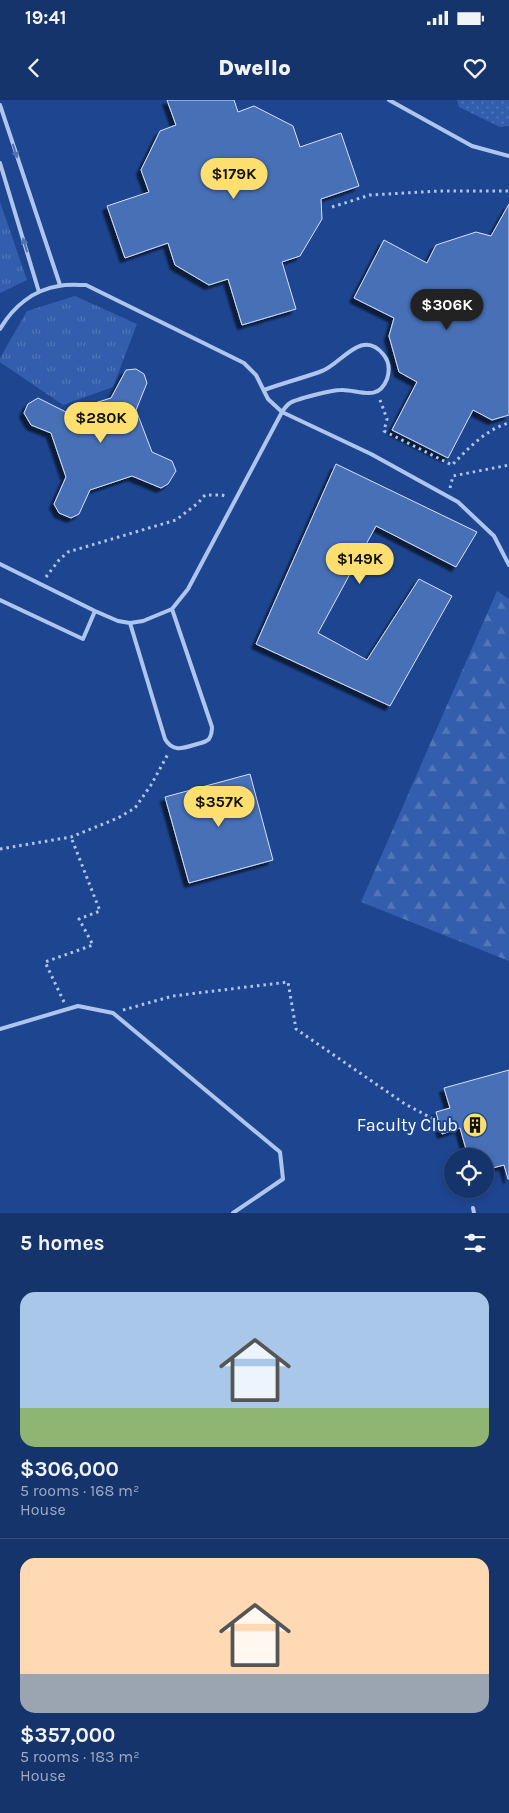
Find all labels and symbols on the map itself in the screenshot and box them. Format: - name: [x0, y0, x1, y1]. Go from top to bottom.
- one-way arrow: [12, 144, 20, 159]
- pin: $179K: [199, 158, 269, 200]
- one-way arrow: [20, 237, 28, 252]
- pin: $306K: [412, 288, 482, 331]
- pin: $280K: [66, 402, 136, 444]
- pin: $149K: [325, 542, 395, 585]
- pin: $357K: [184, 786, 254, 828]
- building icon: Faculty Club: [462, 1112, 488, 1138]
- place label: Faculty Club: [357, 1114, 458, 1136]

